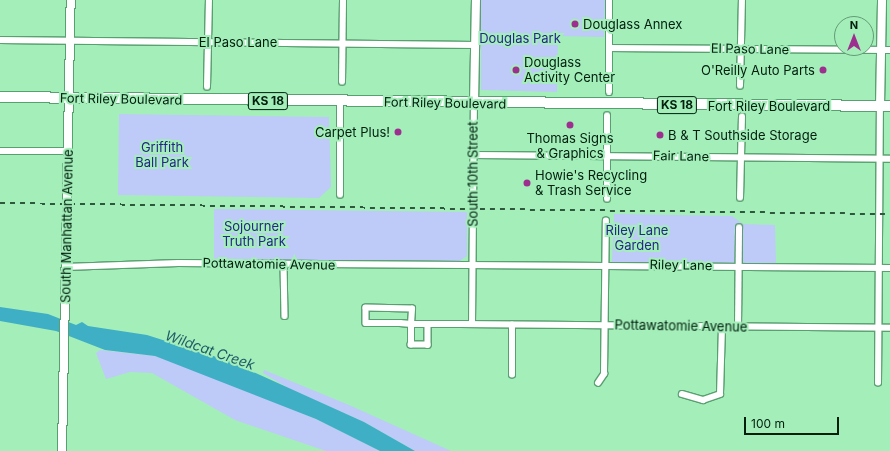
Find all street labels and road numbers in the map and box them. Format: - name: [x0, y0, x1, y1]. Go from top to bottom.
- street label: El Paso Lane: [199, 34, 277, 50]
- street label: El Paso Lane: [711, 41, 789, 57]
- street label: Fort Riley Boulevard: [60, 90, 182, 108]
- road number: KS 18: [247, 91, 289, 111]
- street label: Fort Riley Boulevard: [384, 94, 506, 112]
- road number: KS 18: [656, 95, 698, 115]
- street label: Fort Riley Boulevard: [708, 98, 830, 114]
- street label: South 10th Street: [465, 121, 481, 227]
- street label: Fair Lane: [653, 148, 709, 164]
- street label: South Manhattan Avenue: [58, 149, 76, 303]
- street label: Pottawatomie Avenue: [202, 255, 336, 273]
- street label: Riley Lane: [649, 257, 713, 273]
- street label: Pottawatomie Avenue: [614, 317, 748, 335]

